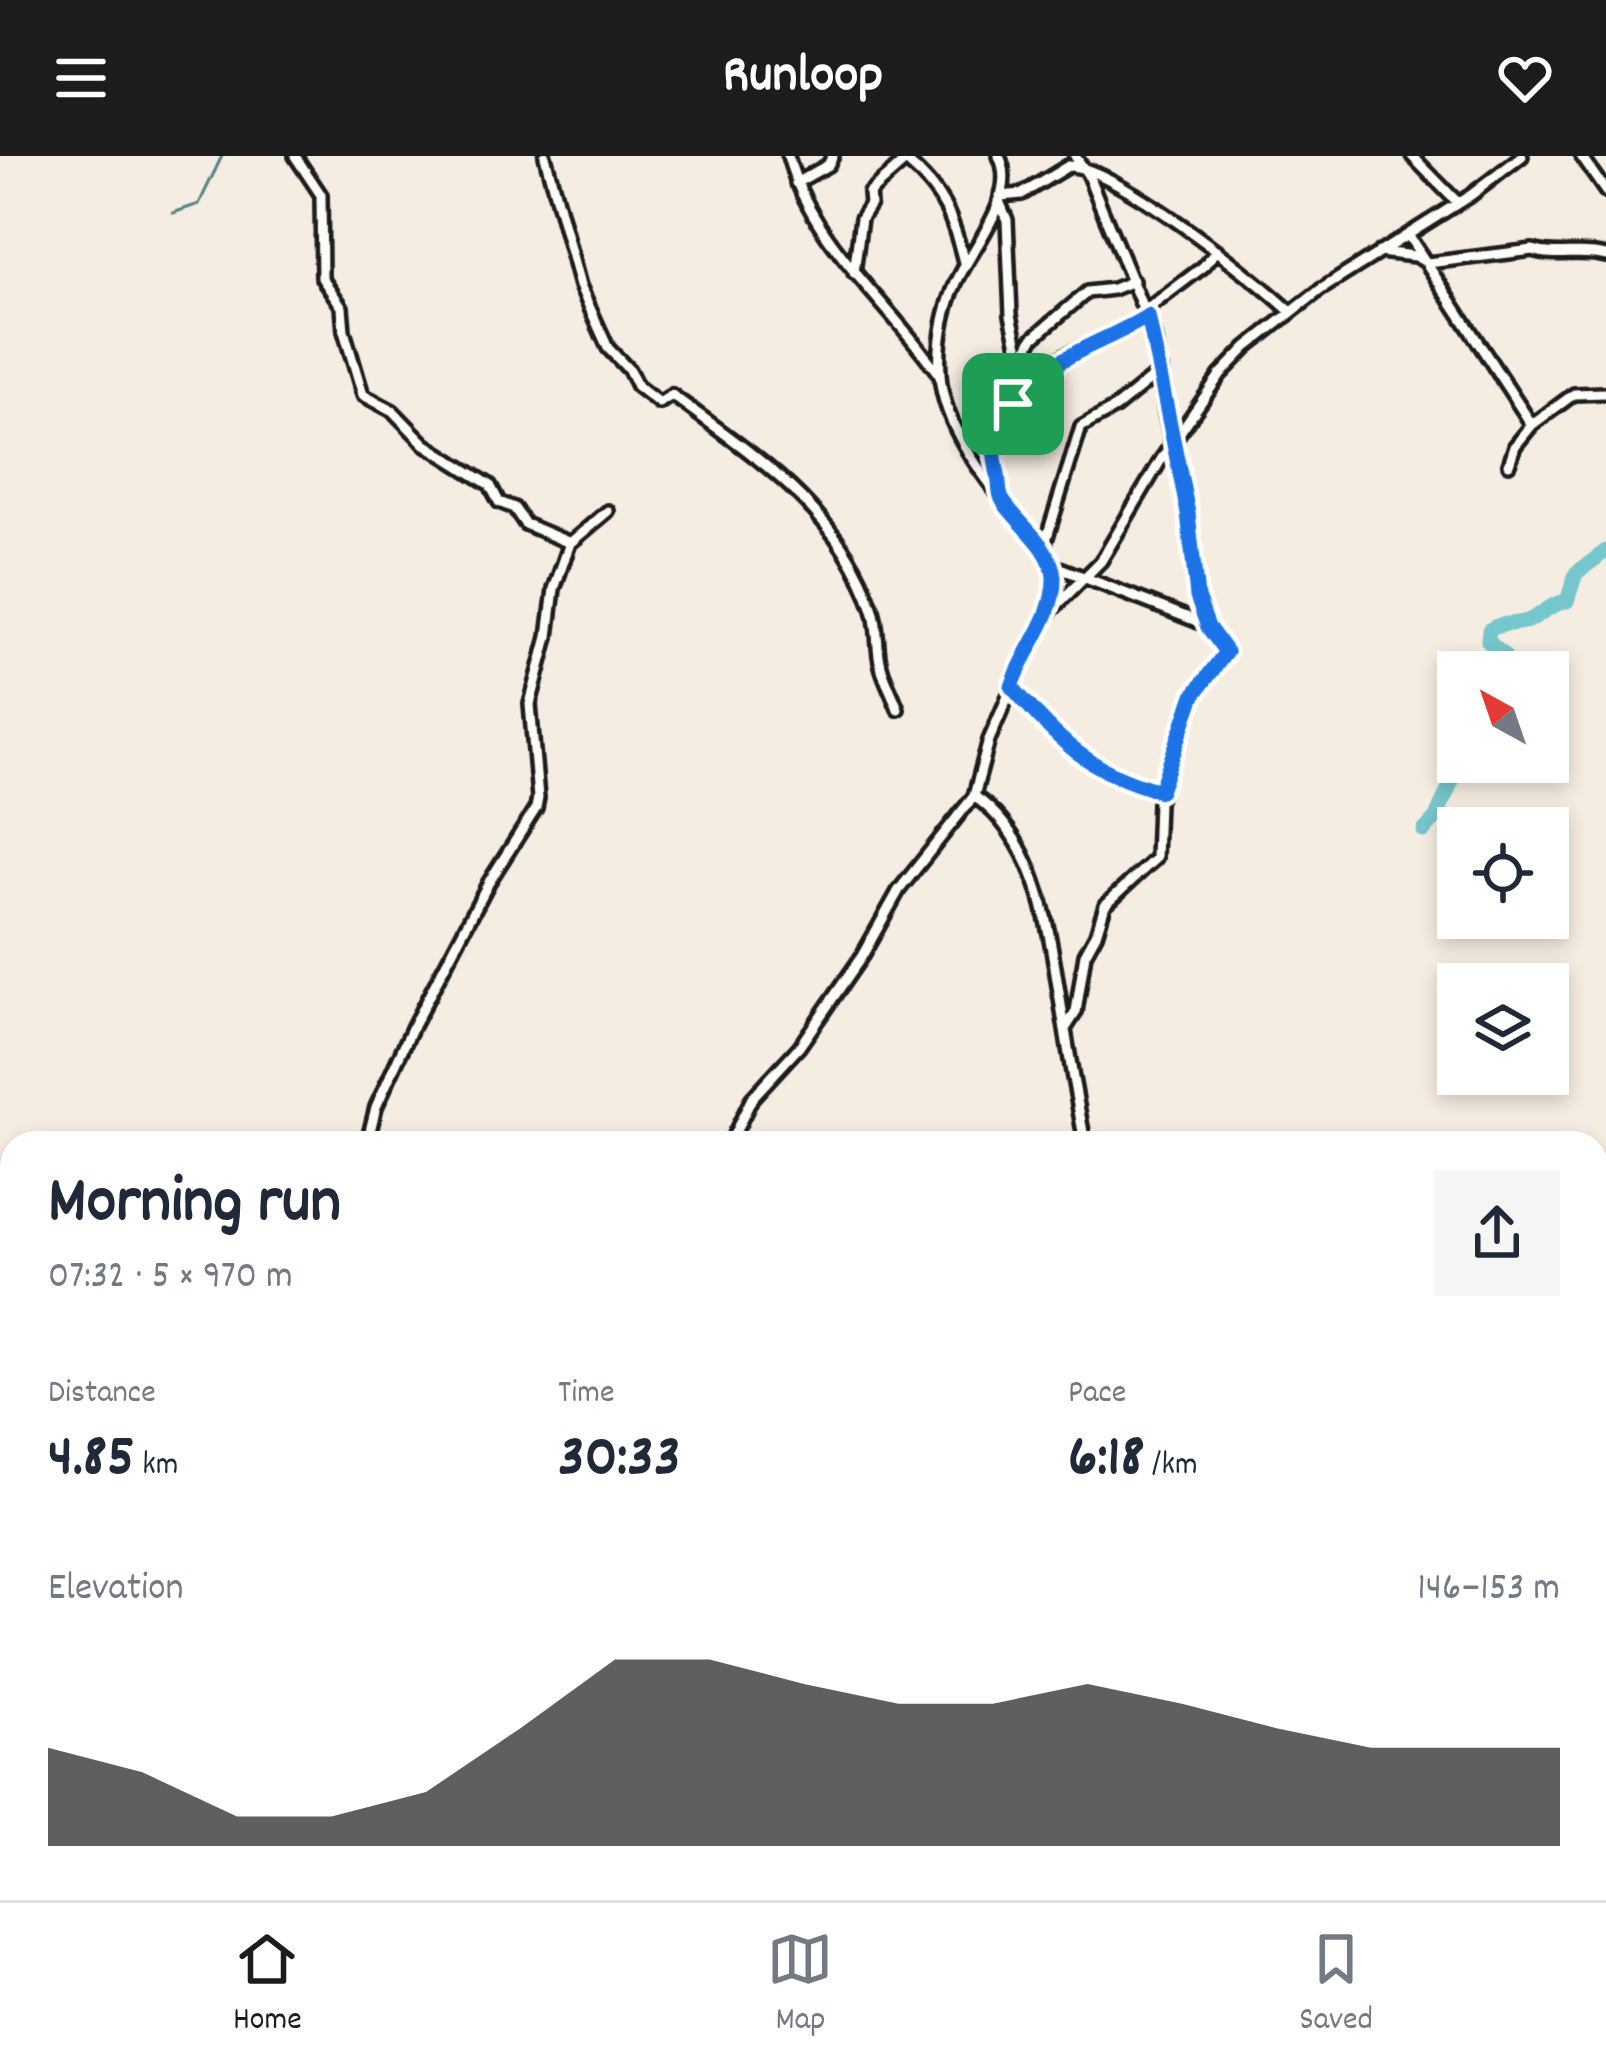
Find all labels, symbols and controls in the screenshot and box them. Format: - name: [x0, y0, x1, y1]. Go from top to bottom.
- text: Runloop: [723, 40, 883, 117]
- icon: menu: [48, 45, 114, 111]
- icon: heart: [1492, 45, 1558, 111]
- pin: [962, 353, 1064, 455]
- icon: arrive: [980, 371, 1046, 437]
- north arrow: [1437, 651, 1569, 783]
- map controls: [1437, 651, 1569, 1095]
- button: locate: [1437, 807, 1569, 939]
- button: layers: [1437, 963, 1569, 1095]
- text: Morning run: [48, 1159, 341, 1253]
- button: share: [1434, 1170, 1560, 1296]
- text: 07:32 · 5 × 970 m: [48, 1251, 293, 1306]
- text: Distance: [48, 1371, 156, 1418]
- text: Time: [558, 1371, 614, 1418]
- text: Pace: [1068, 1371, 1126, 1418]
- text: 4.85: [48, 1418, 135, 1504]
- text: 30:33: [558, 1418, 681, 1504]
- text: 6:18: [1068, 1418, 1145, 1504]
- text: km: [135, 1443, 178, 1490]
- text: /km: [1145, 1443, 1198, 1490]
- text: Elevation: [48, 1563, 184, 1618]
- text: 146–153 m: [1417, 1563, 1560, 1618]
- tab: Home: [233, 1926, 302, 2045]
- tab: Map: [767, 1926, 833, 2045]
- tab: Saved: [1299, 1926, 1373, 2045]

